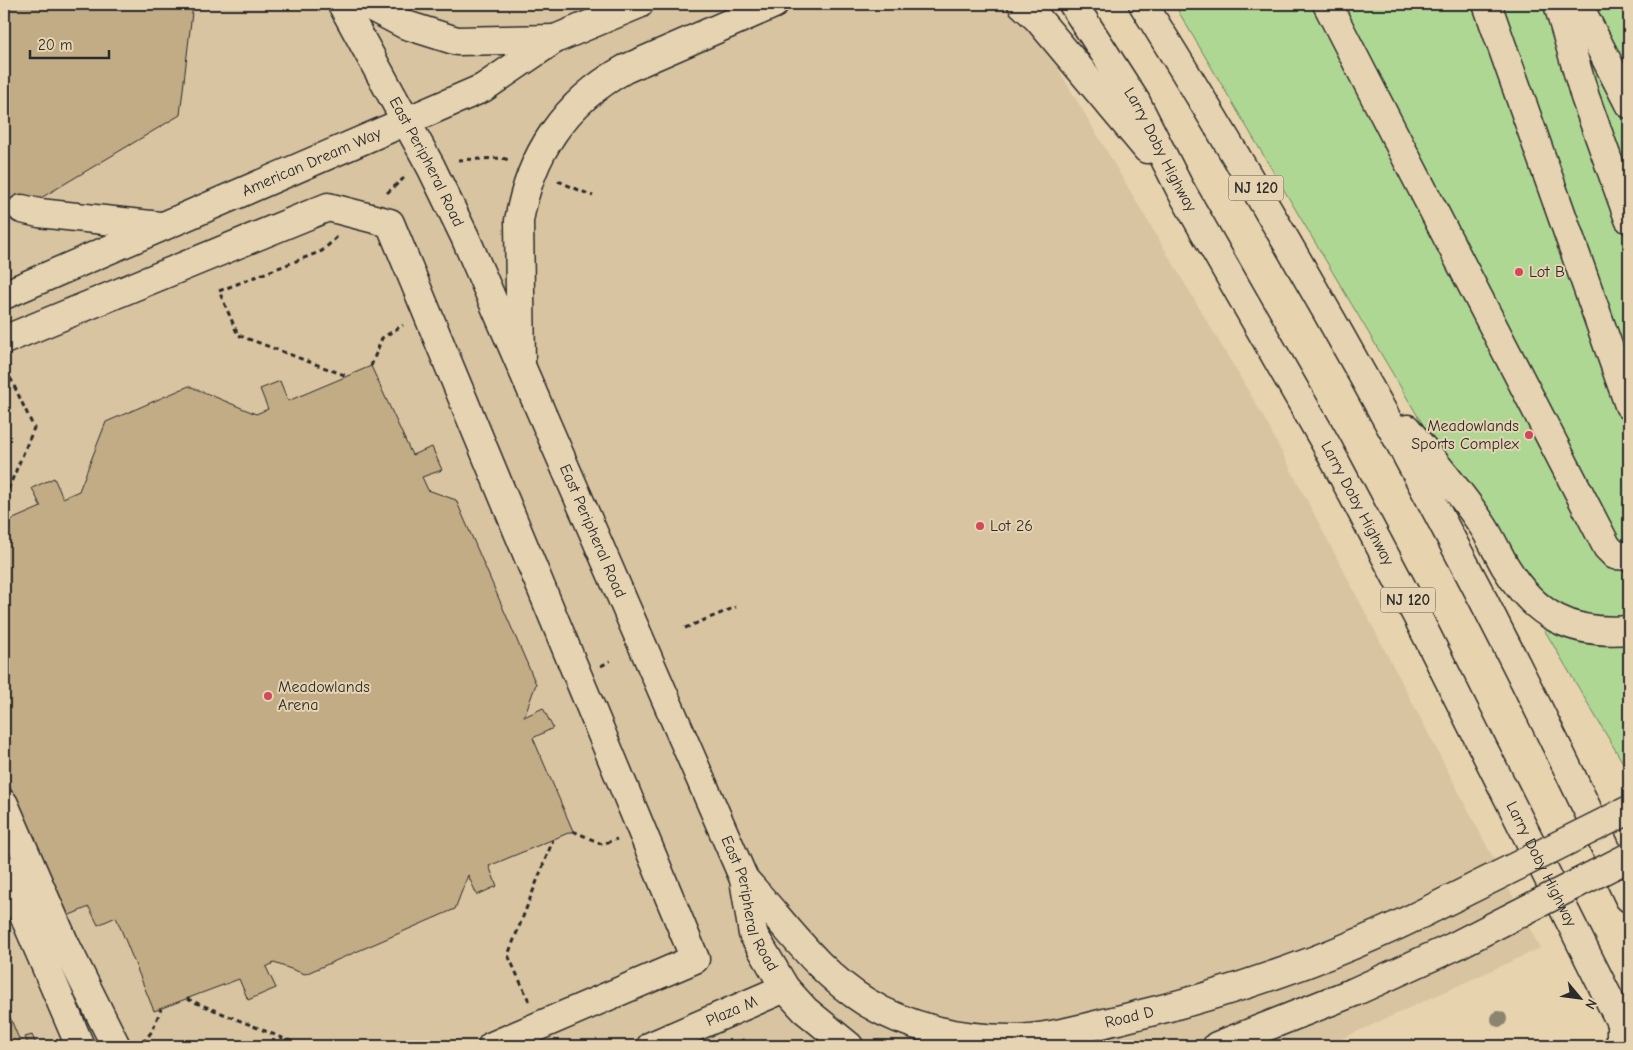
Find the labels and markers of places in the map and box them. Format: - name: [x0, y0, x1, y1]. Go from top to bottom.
- place label: Lot B: [1529, 263, 1565, 281]
- marker: Lot B: [1513, 266, 1525, 278]
- place label: Meadowlands Sports Complex: [1411, 417, 1519, 453]
- marker: Meadowlands Sports Complex: [1523, 429, 1535, 441]
- place label: Lot 26: [990, 517, 1033, 535]
- marker: Lot 26: [974, 520, 986, 532]
- place label: Meadowlands Arena: [278, 678, 370, 714]
- marker: Meadowlands Arena: [262, 690, 274, 702]

